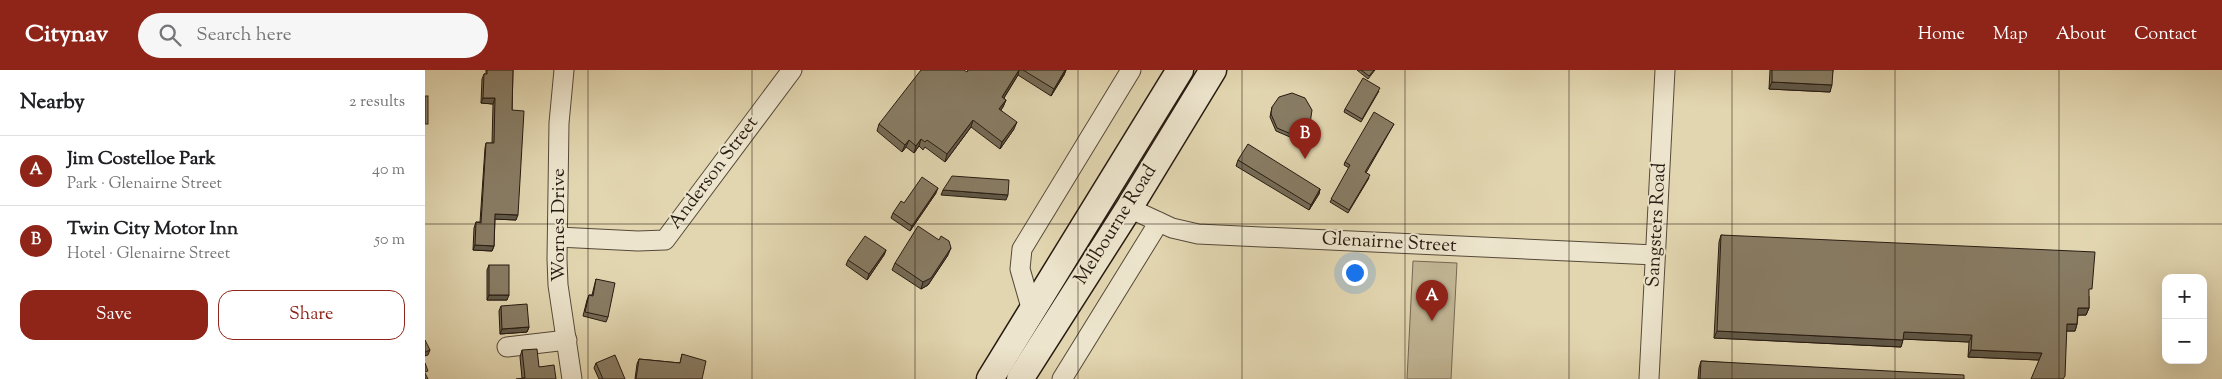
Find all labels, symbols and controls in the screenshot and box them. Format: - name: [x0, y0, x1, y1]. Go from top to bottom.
- search box: [138, 13, 488, 58]
- text: Citynav: [25, 18, 108, 52]
- icon: search: [156, 21, 184, 49]
- text: Search here: [196, 22, 292, 49]
- text: Home: [1918, 22, 1965, 48]
- text: Map: [1993, 22, 2028, 48]
- text: About: [2056, 22, 2106, 48]
- text: Contact: [2134, 22, 2197, 48]
- text: Nearby: [20, 88, 85, 118]
- text: 2 results: [349, 91, 405, 114]
- street label: Anderson Street: [663, 110, 766, 235]
- pin: B: [1289, 118, 1321, 159]
- text: Jim Costelloe Park: [67, 146, 216, 173]
- text: A: [30, 159, 43, 182]
- text: 40 m: [372, 159, 405, 182]
- street label: Melbourne Road: [1068, 160, 1164, 290]
- street label: Sangsters Road: [1640, 162, 1674, 288]
- street label: Wornes Drive: [546, 168, 573, 282]
- text: Park · Glenairne Street: [67, 173, 222, 196]
- text: Twin City Motor Inn: [67, 216, 238, 243]
- street label: Glenairne Street: [1321, 226, 1458, 260]
- text: B: [31, 229, 41, 252]
- text: 50 m: [374, 229, 405, 252]
- text: Hotel · Glenairne Street: [67, 243, 230, 266]
- your location: [1342, 260, 1368, 286]
- map controls: [2162, 274, 2207, 364]
- button: +: [2162, 274, 2207, 319]
- pin: A: [1416, 280, 1448, 321]
- button: Save: [20, 290, 208, 340]
- button: Share: [218, 290, 405, 340]
- button: −: [2162, 319, 2207, 364]

